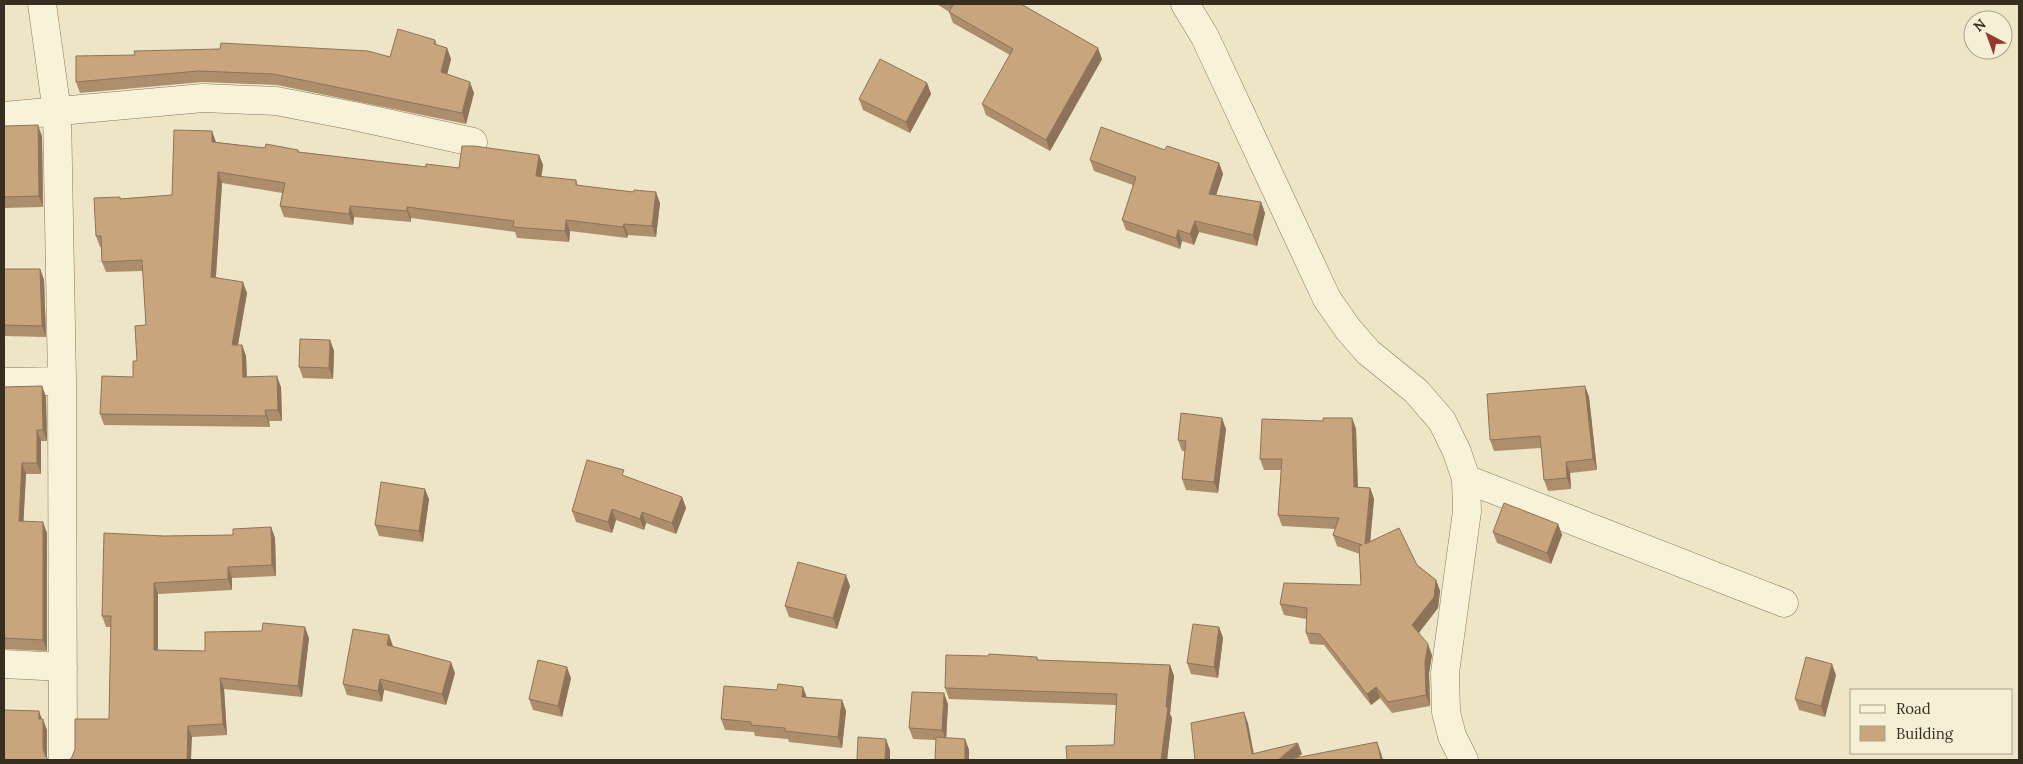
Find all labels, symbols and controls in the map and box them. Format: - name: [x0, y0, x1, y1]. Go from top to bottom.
- north arrow: [1963, 10, 2013, 60]
- text: N: [1969, 15, 1990, 36]
- legend: [1850, 689, 2013, 754]
- text: Road: [1896, 699, 1931, 718]
- text: Building: [1896, 724, 1954, 743]

